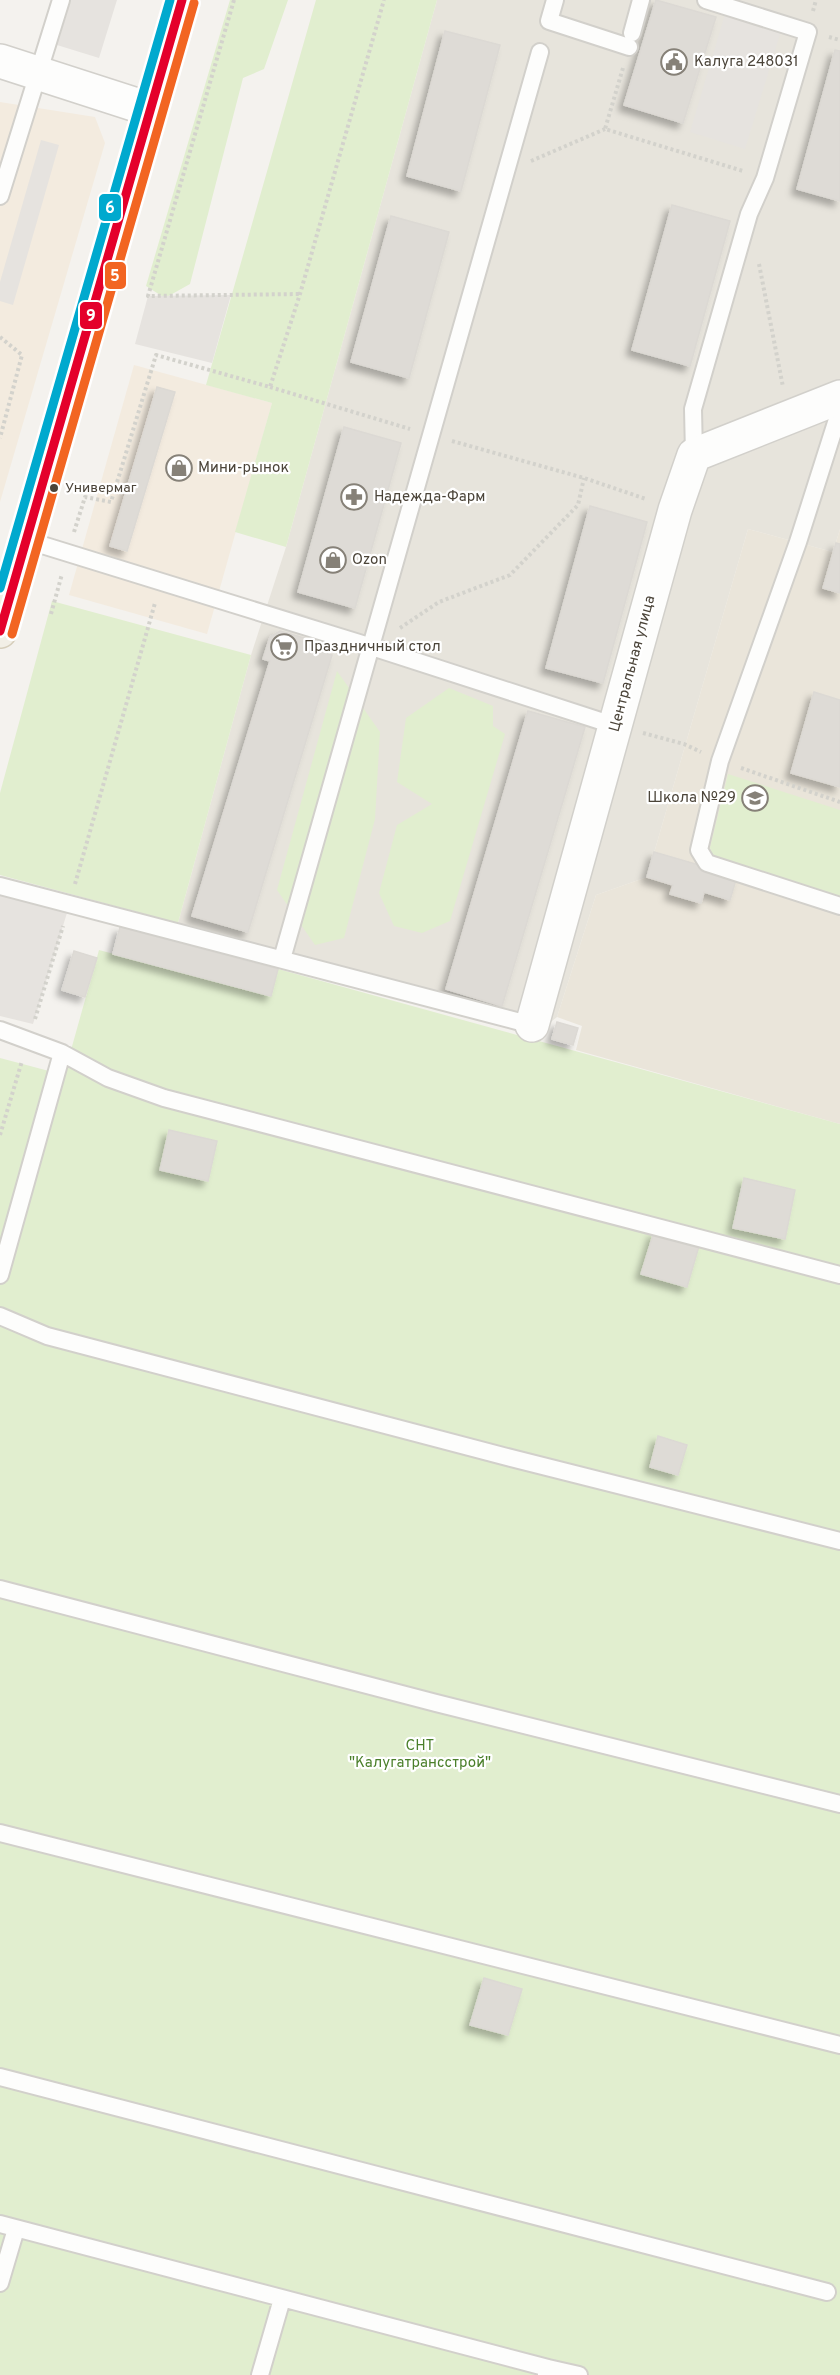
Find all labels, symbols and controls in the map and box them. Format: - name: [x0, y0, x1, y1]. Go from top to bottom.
- public building icon: Калуга 248031: [659, 47, 689, 77]
- place label: Калуга 248031: [694, 53, 799, 72]
- line badge: 6: [98, 193, 122, 222]
- text: 6: [105, 199, 115, 219]
- line badge: 5: [104, 261, 127, 290]
- text: 5: [110, 267, 120, 287]
- line badge: 9: [79, 301, 103, 330]
- text: 9: [86, 307, 96, 327]
- shop icon: Мини-рынок: [164, 453, 194, 483]
- place label: Мини-рынок: [198, 459, 289, 478]
- place label: Универмаг: [65, 480, 137, 497]
- marker: Универмаг: [48, 482, 60, 494]
- pharmacy icon: Надежда-Фарм: [339, 482, 369, 512]
- place label: Надежда-Фарм: [374, 488, 485, 507]
- shop icon: Ozon: [318, 545, 348, 575]
- place label: Ozon: [352, 551, 387, 570]
- street label: Центральная улица: [606, 594, 660, 734]
- supermarket icon: Праздничный стол: [269, 632, 299, 662]
- place label: Праздничный стол: [304, 638, 441, 657]
- school or university icon: Школа №29: [740, 783, 770, 813]
- place label: Школа №29: [647, 789, 736, 808]
- park label: СНТ "Калугатрансстрой": [349, 1737, 491, 1773]

